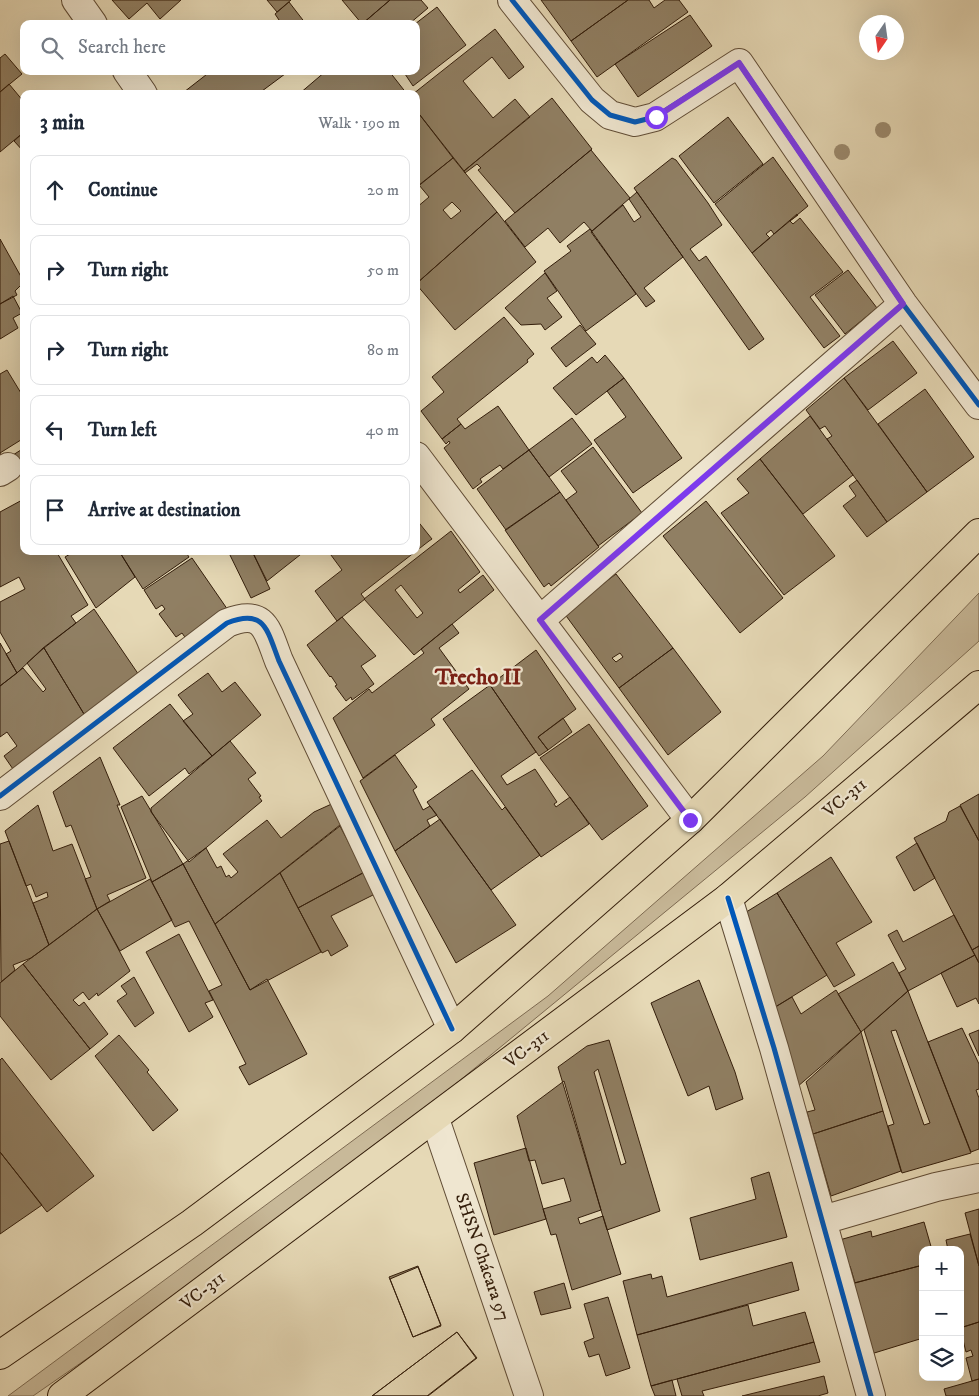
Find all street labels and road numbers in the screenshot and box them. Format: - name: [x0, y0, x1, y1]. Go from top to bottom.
- street label: VC-311: [818, 773, 871, 823]
- street label: VC-311: [499, 1025, 554, 1074]
- street label: SHSN Chácara 97: [450, 1190, 514, 1324]
- street label: VC-311: [175, 1267, 230, 1316]

